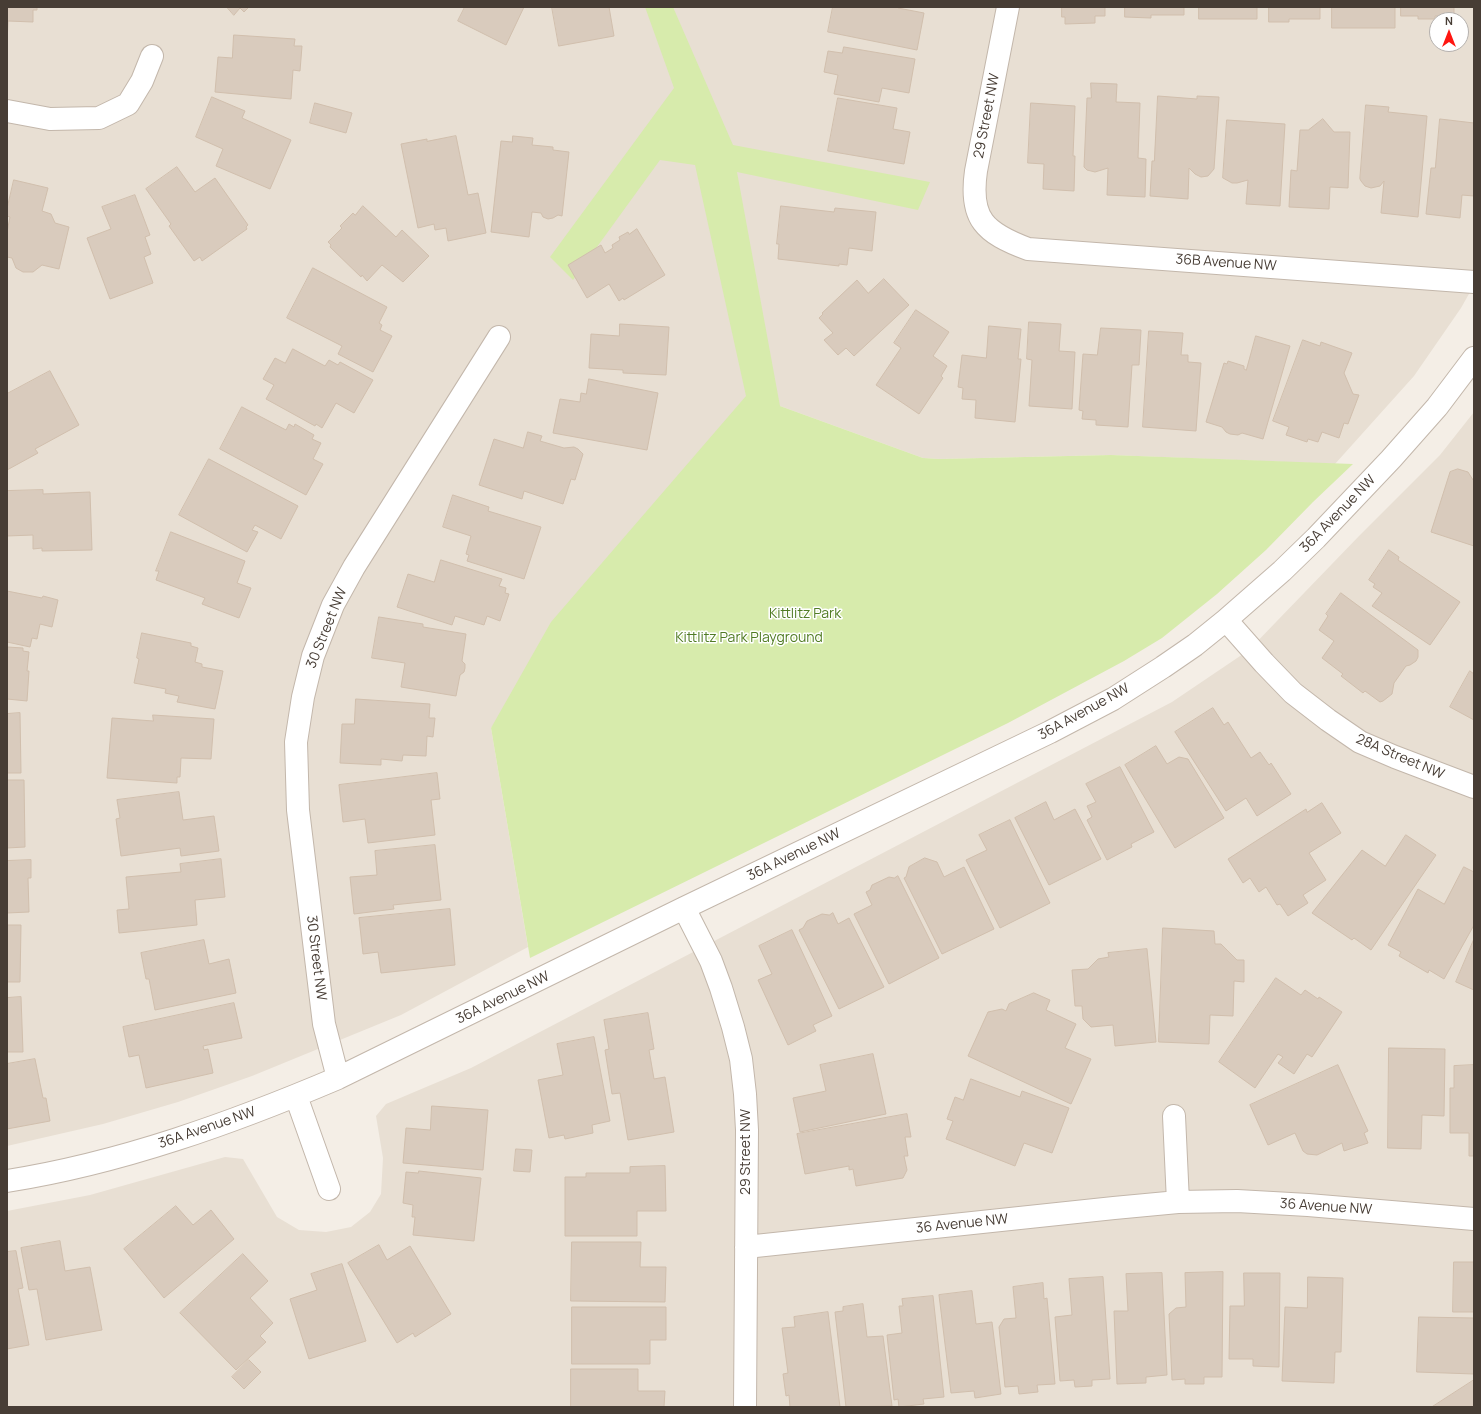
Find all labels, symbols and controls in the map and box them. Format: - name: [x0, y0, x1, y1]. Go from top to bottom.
- north arrow: [1429, 12, 1469, 52]
- text: N: [1445, 13, 1453, 28]
- street label: 29 Street NW: [971, 72, 1003, 160]
- street label: 36B Avenue NW: [1175, 251, 1277, 275]
- street label: 36A Avenue NW: [1297, 472, 1379, 556]
- street label: 30 Street NW: [303, 585, 351, 671]
- park label: Kittlitz Park: [769, 606, 841, 622]
- park label: Kittlitz Park Playground: [675, 630, 823, 646]
- street label: 36A Avenue NW: [1036, 680, 1132, 744]
- street label: 28A Street NW: [1353, 731, 1447, 783]
- street label: 36A Avenue NW: [745, 825, 843, 885]
- street label: 30 Street NW: [302, 914, 330, 1002]
- street label: 36A Avenue NW: [454, 968, 552, 1028]
- street label: 36A Avenue NW: [156, 1104, 258, 1152]
- street label: 29 Street NW: [738, 1109, 754, 1195]
- street label: 36 Avenue NW: [1279, 1195, 1373, 1219]
- street label: 36 Avenue NW: [915, 1211, 1009, 1237]

